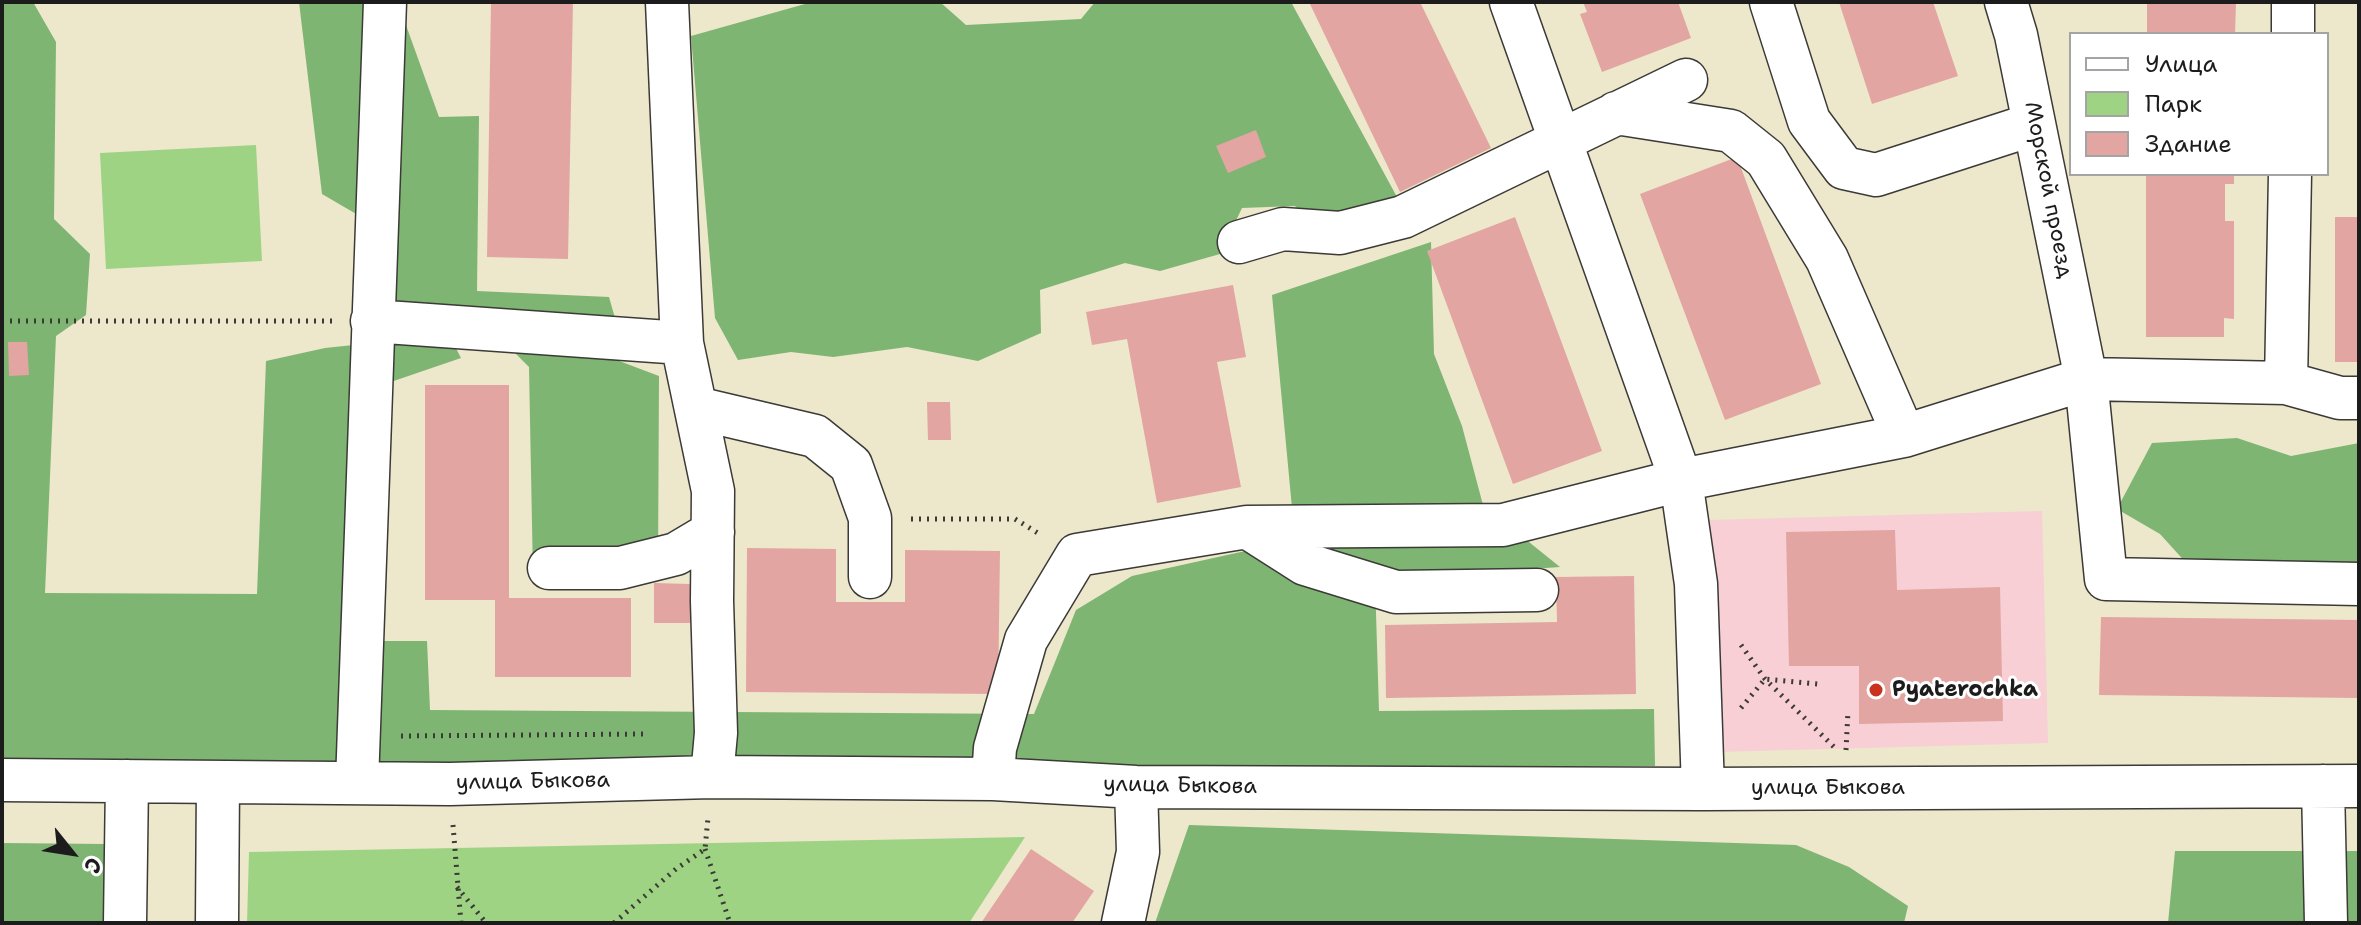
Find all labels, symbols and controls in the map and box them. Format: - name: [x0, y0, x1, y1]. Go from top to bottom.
- legend: [2069, 32, 2329, 176]
- text: Улица: [2145, 48, 2218, 80]
- text: Парк: [2145, 88, 2202, 120]
- street label: Морской проезд: [2018, 99, 2078, 281]
- text: Здание: [2145, 128, 2232, 160]
- place label: Pyaterochka: [1892, 677, 2038, 703]
- marker: Pyaterochka: [1867, 681, 1885, 699]
- street label: улица Быкова: [456, 767, 610, 797]
- street label: улица Быкова: [1103, 771, 1257, 801]
- street label: улица Быкова: [1751, 775, 1905, 801]
- north arrow: [32, 813, 112, 893]
- text: С: [77, 852, 109, 878]

